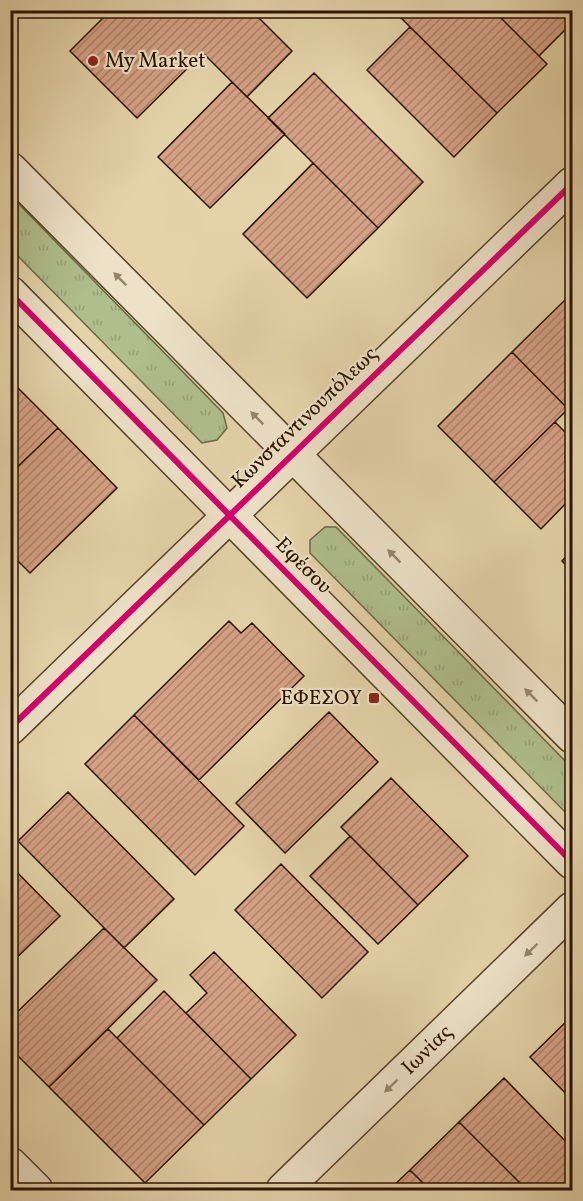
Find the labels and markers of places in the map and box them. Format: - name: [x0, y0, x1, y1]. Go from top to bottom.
- place label: My Market: [105, 47, 206, 76]
- marker: My Market: [86, 54, 100, 68]
- place label: ΕΦΕΣΟΥ: [280, 684, 362, 713]
- marker: ΕΦΕΣΟΥ: [367, 691, 381, 705]

